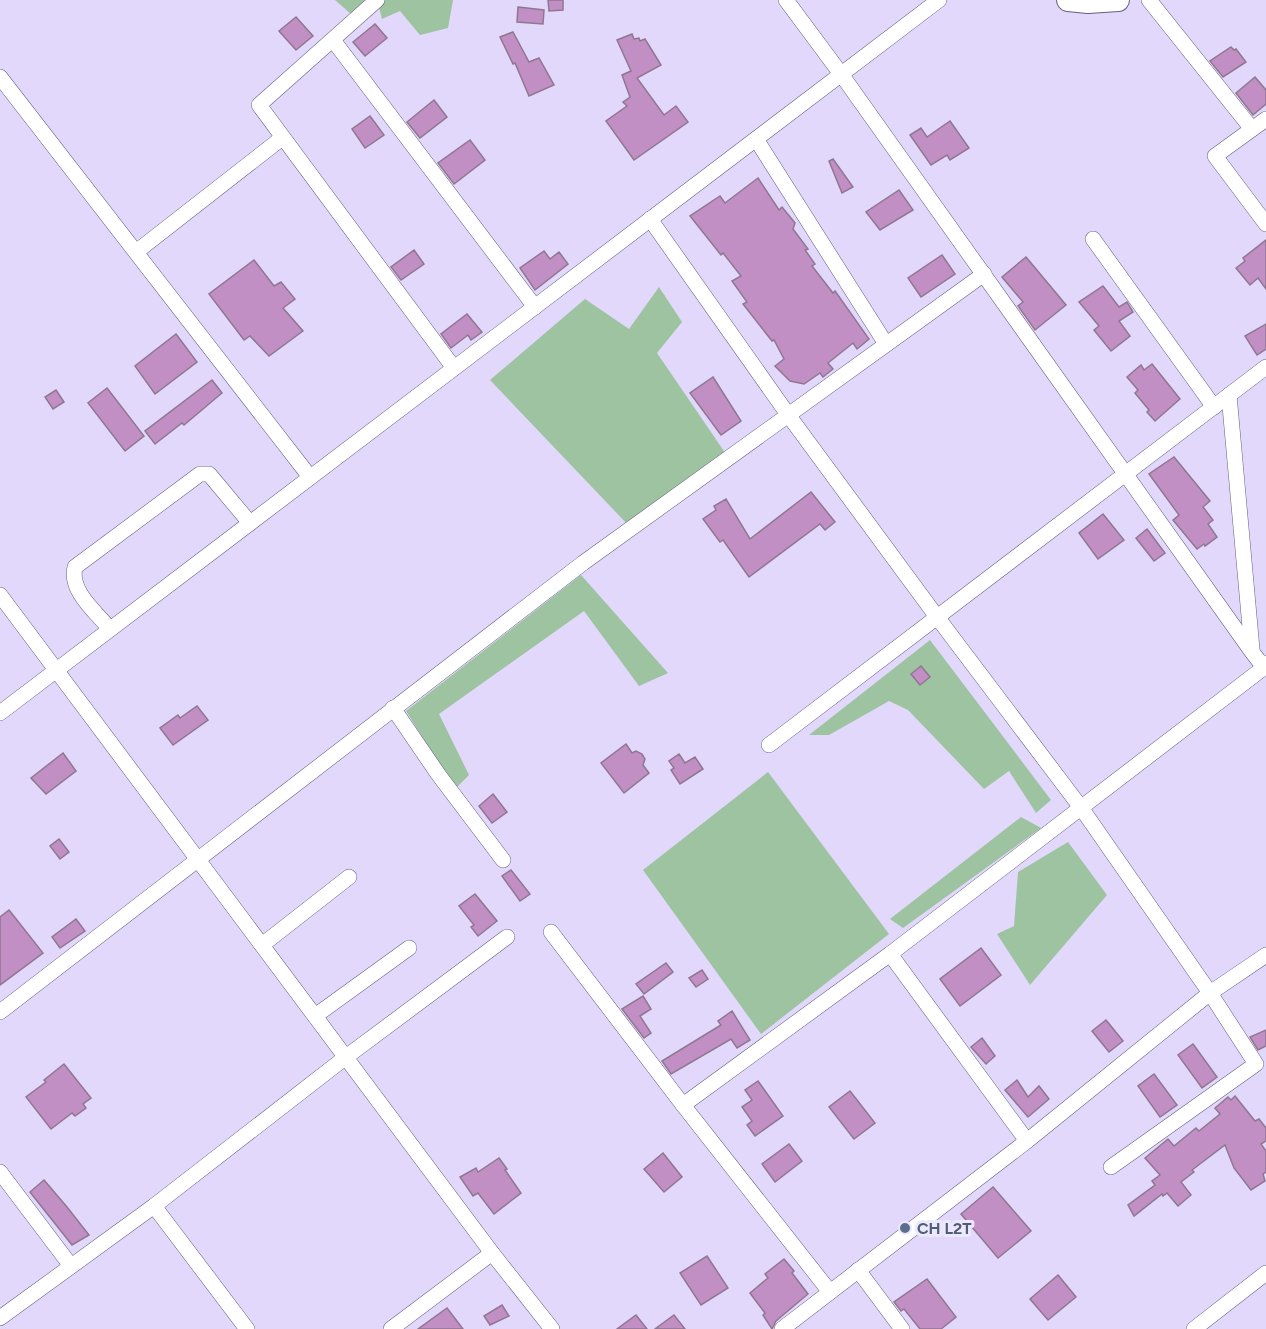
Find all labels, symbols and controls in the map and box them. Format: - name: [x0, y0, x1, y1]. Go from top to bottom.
- place label: CH L2T: [917, 1219, 972, 1238]
- marker: CH L2T: [898, 1221, 912, 1235]

